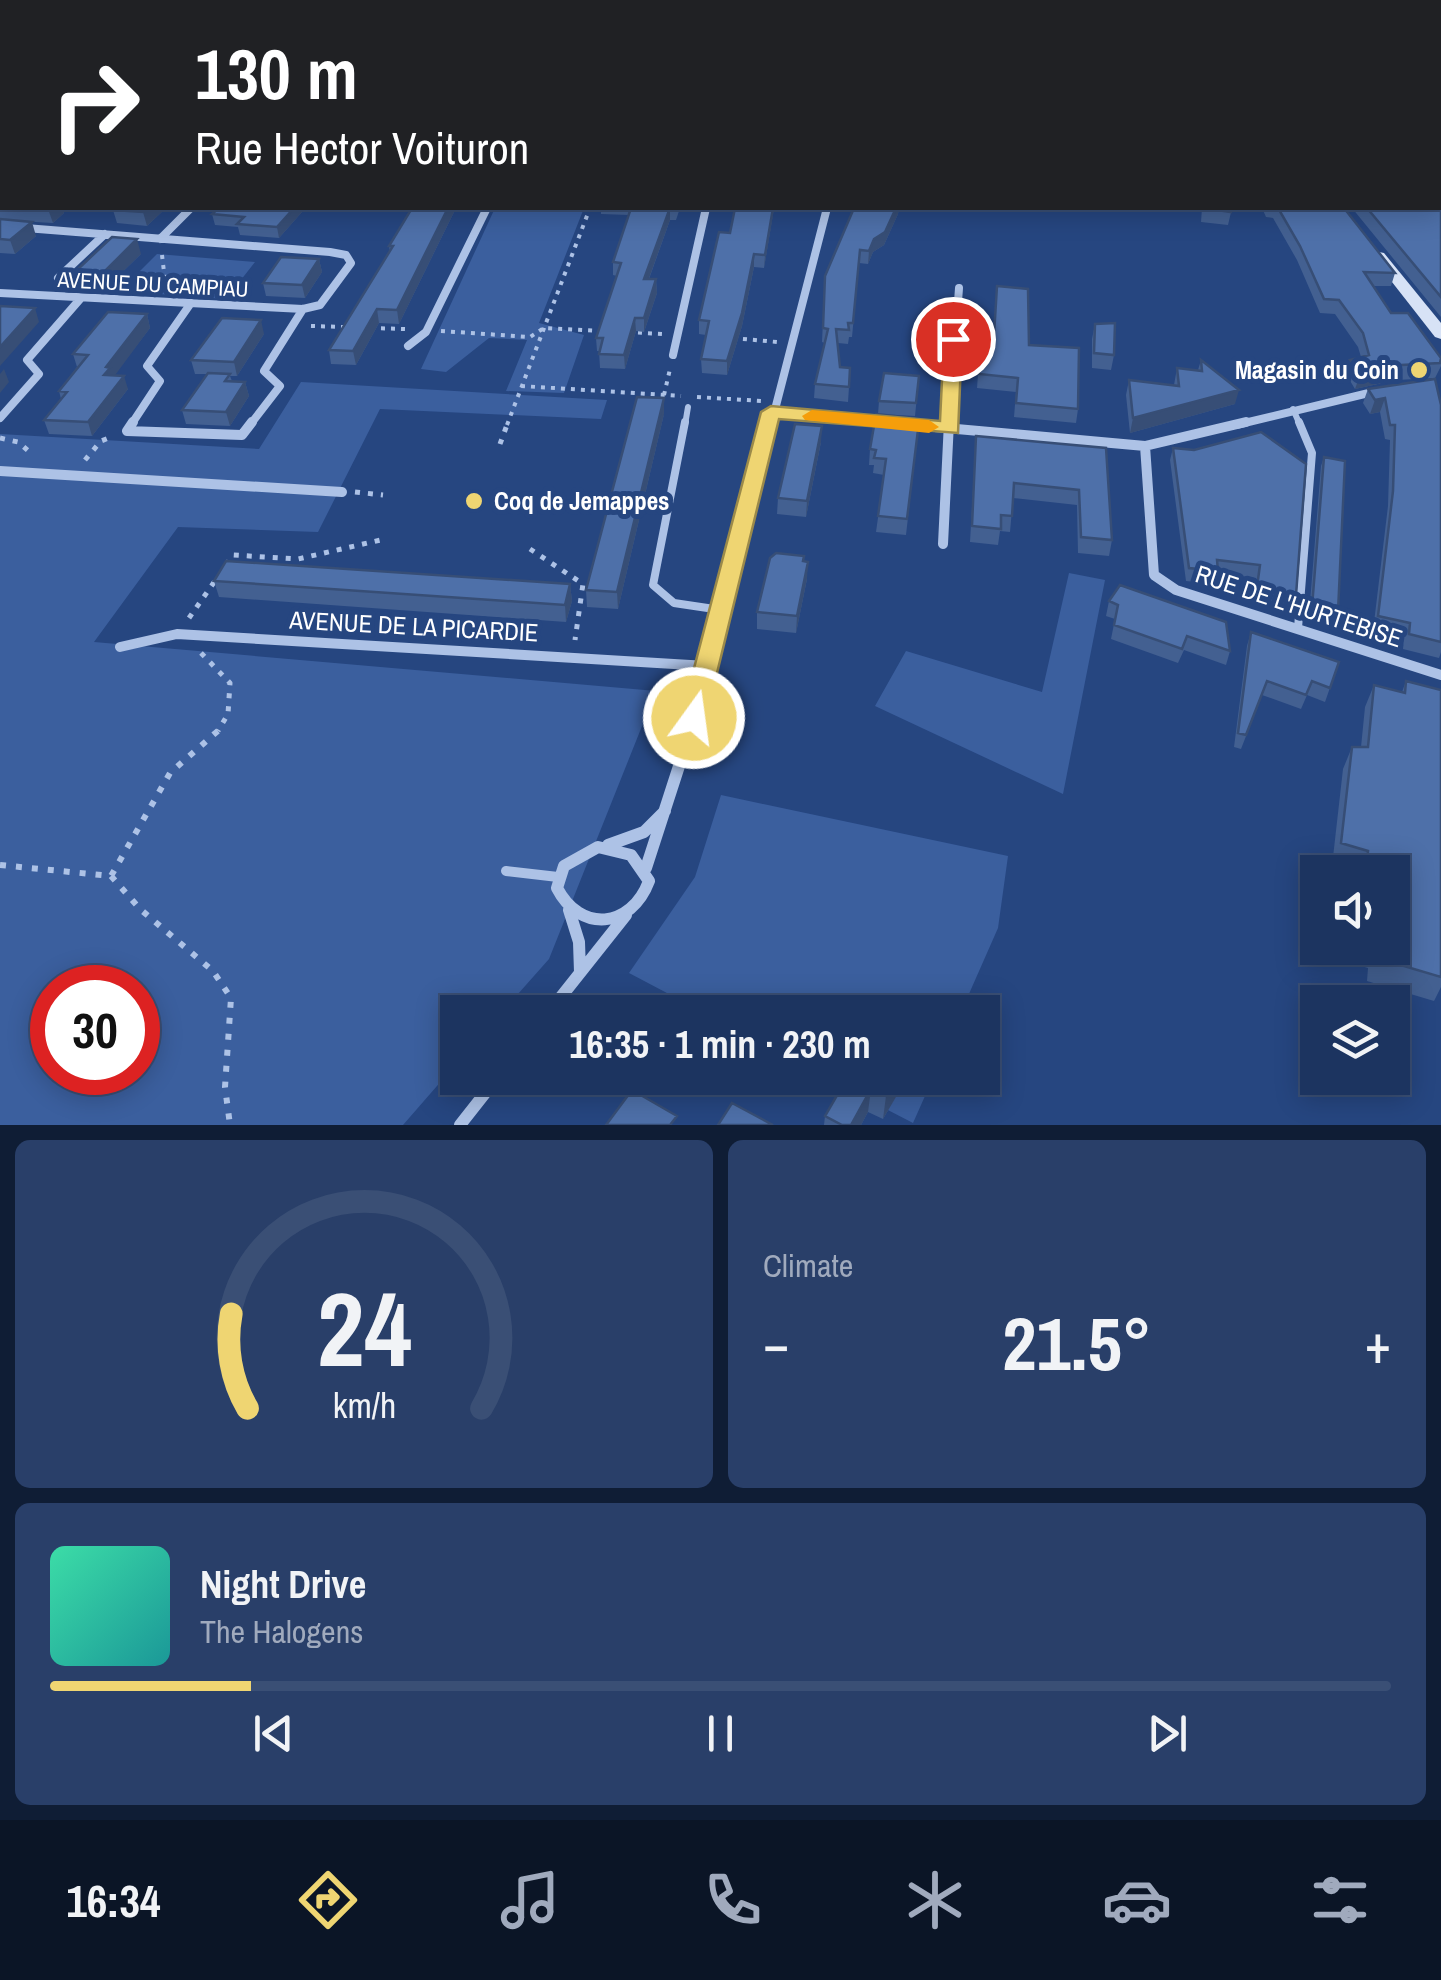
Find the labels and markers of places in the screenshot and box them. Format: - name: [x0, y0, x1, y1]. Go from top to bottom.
- pin: [911, 297, 996, 382]
- place label: Magasin du Coin: [1235, 353, 1399, 387]
- marker: Magasin du Coin: [1408, 359, 1430, 381]
- place label: Coq de Jemappes: [494, 484, 669, 518]
- marker: Coq de Jemappes: [463, 490, 485, 512]

